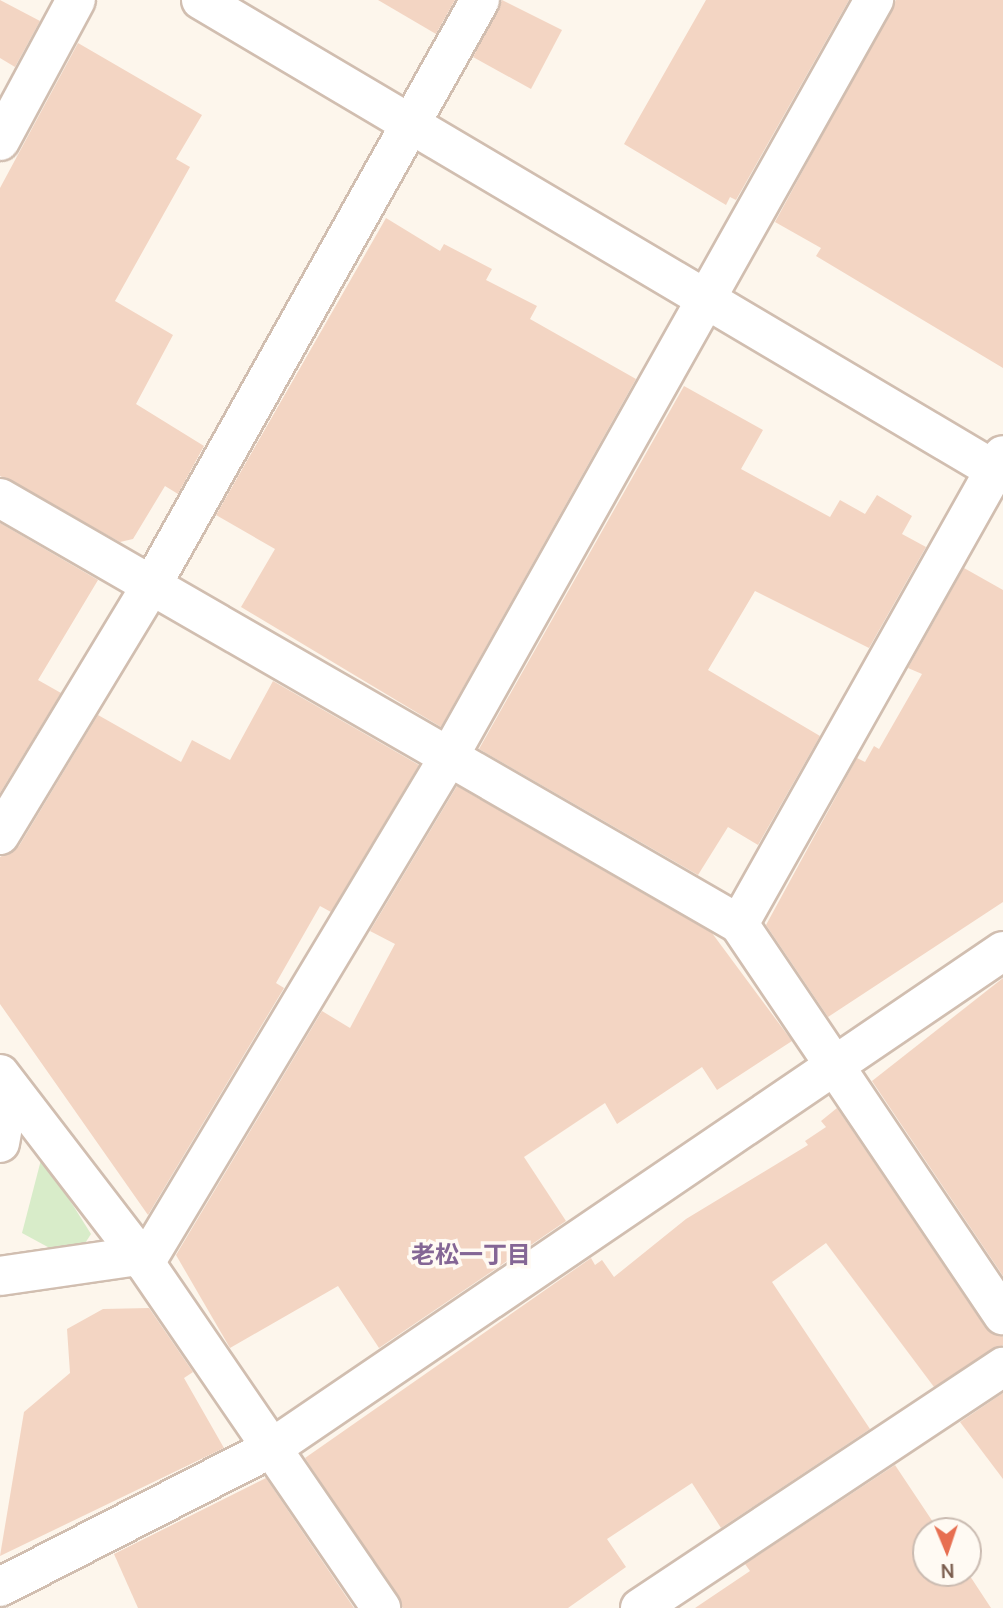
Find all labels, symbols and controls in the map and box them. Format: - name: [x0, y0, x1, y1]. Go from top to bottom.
- district label: 老松一丁目: [411, 1240, 531, 1268]
- north arrow: [912, 1517, 982, 1587]
- text: N: [940, 1558, 955, 1584]

